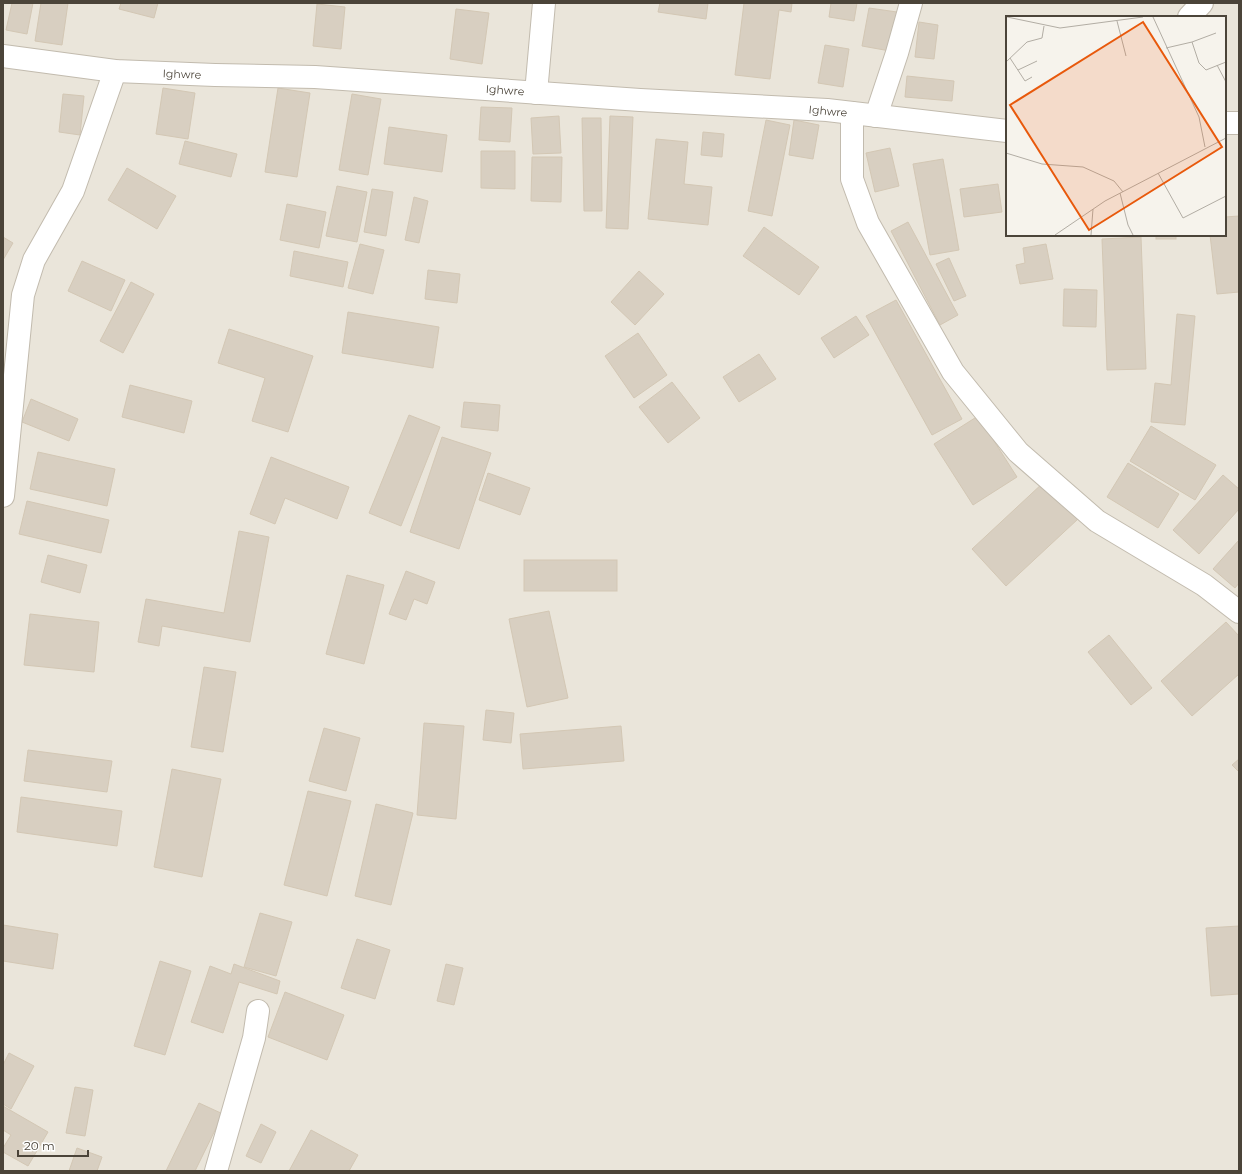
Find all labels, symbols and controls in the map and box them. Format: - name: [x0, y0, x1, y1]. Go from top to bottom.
- inset map: [1006, 16, 1226, 236]
- street label: Ighwre: [162, 66, 202, 82]
- street label: Ighwre: [485, 82, 525, 98]
- street label: Ighwre: [808, 102, 848, 120]
- scale bar: [18, 1132, 88, 1158]
- text: 20 m: [24, 1138, 55, 1153]

